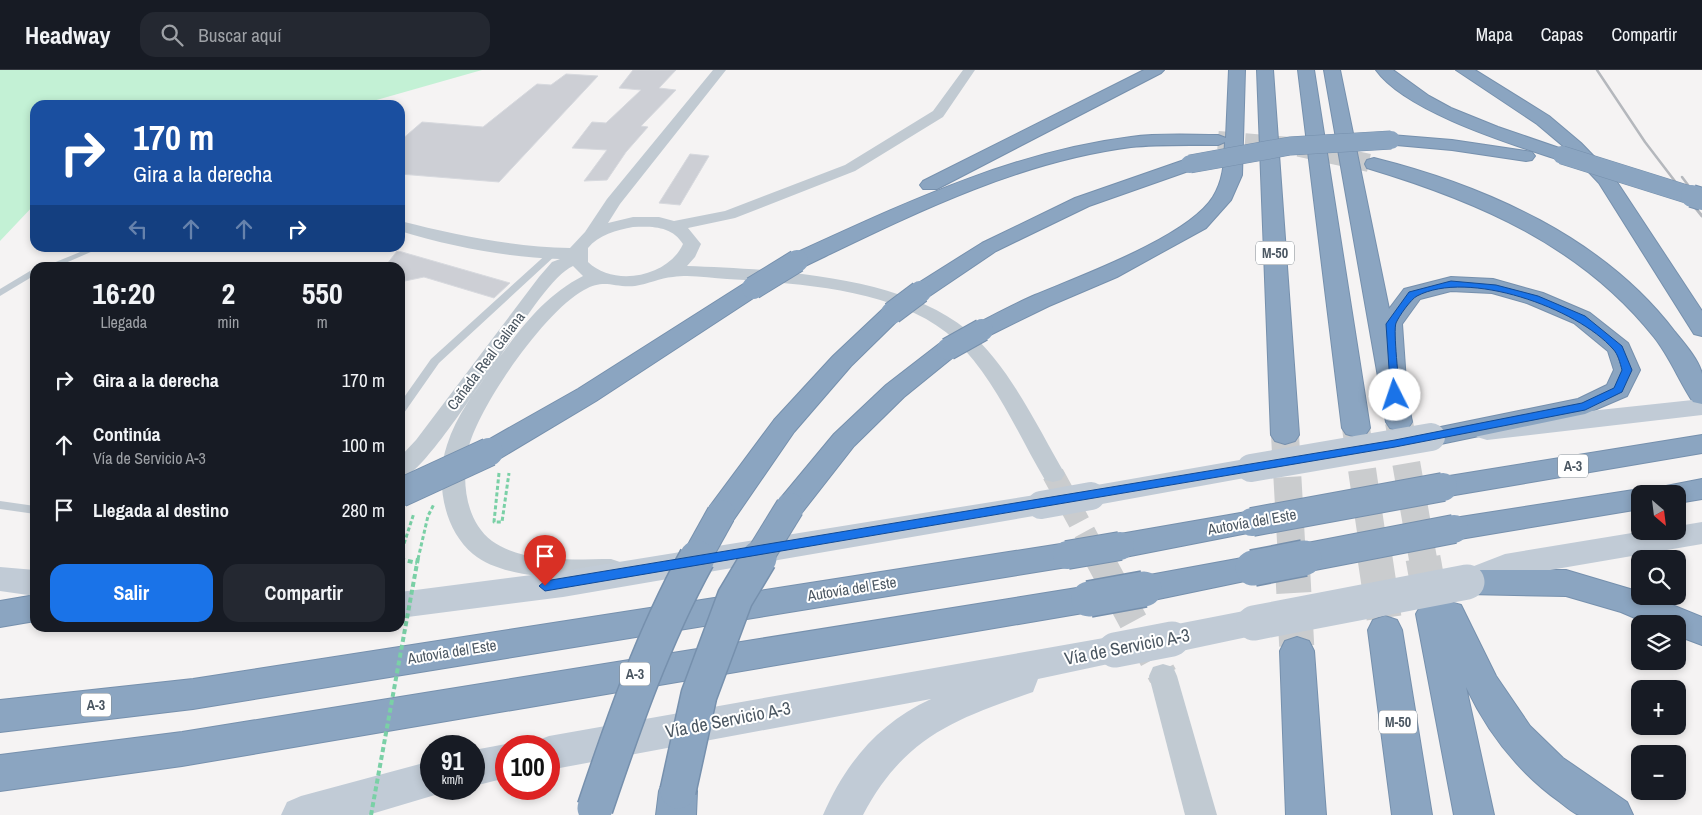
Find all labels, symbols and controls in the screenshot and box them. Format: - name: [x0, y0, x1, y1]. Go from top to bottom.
- search box: [140, 12, 490, 57]
- text: Headway: [25, 19, 110, 51]
- icon: search: [158, 21, 186, 49]
- text: Buscar aquí: [198, 22, 281, 48]
- text: Mapa: [1476, 22, 1513, 47]
- text: Capas: [1541, 22, 1583, 47]
- text: Compartir: [1611, 22, 1677, 47]
- text: 170 m: [133, 114, 214, 161]
- icon: right: [50, 120, 115, 185]
- text: Gira a la derecha: [133, 159, 272, 189]
- icon: left: [124, 215, 152, 243]
- icon: ahead: [177, 215, 205, 243]
- icon: ahead: [230, 215, 258, 243]
- icon: right: [283, 215, 311, 243]
- road number: M-50: [1256, 242, 1294, 264]
- text: 16:20: [92, 273, 155, 313]
- text: 2: [222, 273, 235, 313]
- text: 550: [302, 273, 343, 313]
- street label: Cañada Real Galiana: [442, 307, 530, 414]
- text: Llegada: [100, 311, 147, 333]
- text: min: [217, 311, 239, 333]
- text: m: [317, 311, 328, 333]
- icon: right: [50, 366, 78, 394]
- text: Gira a la derecha: [93, 367, 219, 393]
- text: 170 m: [342, 367, 385, 393]
- position arrow: [1368, 368, 1420, 420]
- text: Continúa: [93, 421, 161, 447]
- icon: ahead: [50, 431, 78, 459]
- text: 100 m: [342, 432, 385, 458]
- text: Vía de Servicio A-3: [93, 447, 206, 469]
- road number: A-3: [1558, 454, 1588, 478]
- north arrow: [1631, 485, 1686, 540]
- map controls: [1631, 485, 1686, 800]
- icon: arrive: [50, 496, 78, 524]
- text: Llegada al destino: [93, 497, 229, 523]
- text: 280 m: [342, 497, 385, 523]
- street label: Autovía del Este: [1205, 503, 1298, 540]
- pin: [524, 535, 566, 586]
- icon: arrive: [531, 542, 559, 570]
- button: search: [1631, 550, 1686, 605]
- button: Salir: [50, 564, 213, 622]
- button: Compartir: [223, 564, 385, 622]
- street label: Autovía del Este: [805, 571, 898, 606]
- button: layers: [1631, 615, 1686, 670]
- street label: Vía de Servicio A-3: [1062, 622, 1192, 671]
- street label: Autovía del Este: [405, 634, 498, 669]
- road number: A-3: [620, 662, 650, 686]
- button: +: [1631, 680, 1686, 735]
- road number: A-3: [81, 694, 111, 716]
- street label: Vía de Servicio A-3: [663, 695, 793, 744]
- road number: M-50: [1379, 710, 1417, 734]
- speed limit sign: 100: [495, 735, 560, 800]
- text: 91: [441, 744, 464, 778]
- button: −: [1631, 745, 1686, 800]
- text: km/h: [442, 772, 463, 788]

